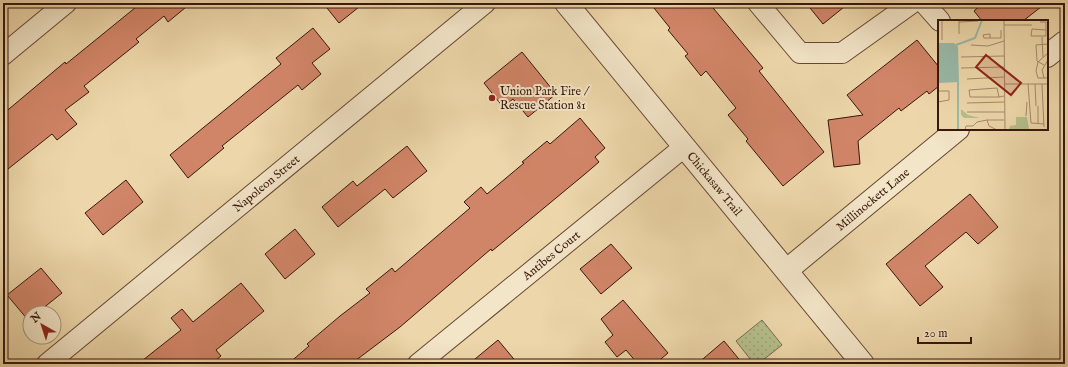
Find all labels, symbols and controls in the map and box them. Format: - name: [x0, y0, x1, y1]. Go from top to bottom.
- inset map: [938, 20, 1048, 130]
- place label: Union Park Fire / Rescue Station 81: [500, 84, 590, 113]
- marker: Union Park Fire / Rescue Station 81: [487, 93, 497, 103]
- street label: Chickasaw Trail: [684, 149, 745, 220]
- street label: Napoleon Street: [230, 152, 303, 216]
- street label: Millinockett Lane: [833, 165, 913, 234]
- street label: Antibes Court: [519, 228, 584, 284]
- north arrow: [22, 305, 62, 345]
- text: N: [27, 309, 45, 327]
- scale bar: [918, 319, 971, 345]
- text: 20 m: [924, 326, 947, 341]

